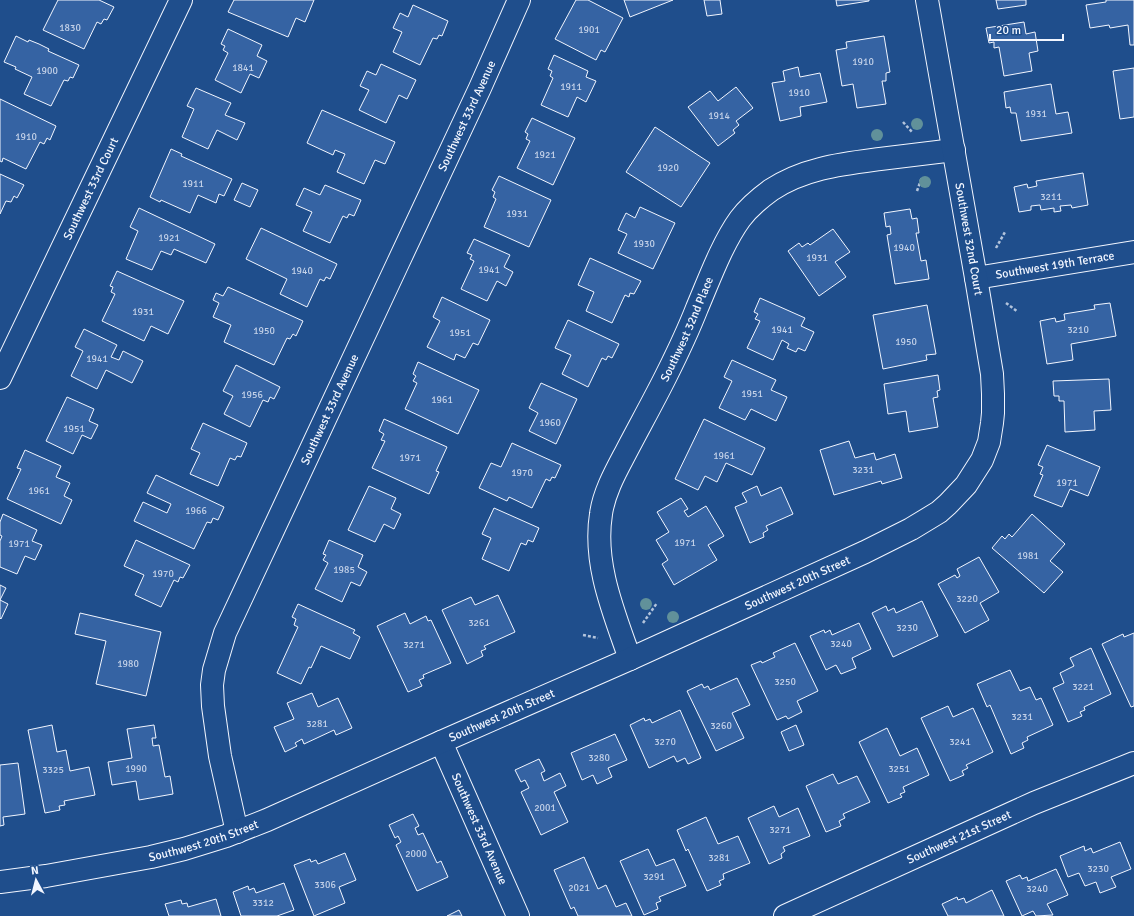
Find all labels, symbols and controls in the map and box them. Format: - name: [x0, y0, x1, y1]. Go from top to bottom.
- scale bar: [990, 16, 1063, 42]
- house number: 1830: [59, 22, 81, 34]
- text: 20 m: [996, 23, 1021, 38]
- house number: 1901: [578, 24, 600, 36]
- house number: 1910: [852, 56, 874, 68]
- street label: Southwest 33rd Avenue: [435, 58, 499, 174]
- house number: 1841: [232, 62, 254, 74]
- house number: 1900: [36, 65, 58, 77]
- house number: 1911: [560, 81, 582, 93]
- house number: 1910: [788, 87, 810, 99]
- house number: 1931: [1025, 108, 1047, 120]
- house number: 1914: [708, 110, 730, 122]
- house number: 1910: [15, 131, 37, 143]
- street label: Southwest 33rd Court: [60, 135, 122, 243]
- house number: 1921: [534, 149, 556, 161]
- house number: 1920: [657, 162, 679, 174]
- house number: 1911: [182, 178, 204, 190]
- street label: Southwest 32nd Court: [951, 182, 986, 297]
- house number: 3211: [1040, 191, 1062, 203]
- house number: 1931: [506, 208, 528, 220]
- house number: 1921: [158, 232, 180, 244]
- house number: 1930: [633, 238, 655, 250]
- house number: 1940: [893, 242, 915, 254]
- street label: Southwest 19th Terrace: [994, 248, 1116, 283]
- house number: 1931: [806, 252, 828, 264]
- house number: 1941: [478, 264, 500, 276]
- house number: 1940: [291, 265, 313, 277]
- street label: Southwest 32nd Place: [657, 275, 717, 384]
- house number: 1931: [132, 306, 154, 318]
- house number: 1941: [771, 324, 793, 336]
- house number: 3210: [1067, 324, 1089, 336]
- house number: 1950: [253, 325, 275, 337]
- house number: 1951: [449, 327, 471, 339]
- house number: 1950: [895, 336, 917, 348]
- street label: Southwest 33rd Avenue: [298, 352, 362, 467]
- house number: 1941: [86, 353, 108, 365]
- house number: 1951: [741, 388, 763, 400]
- house number: 1956: [241, 389, 263, 401]
- house number: 1961: [431, 394, 453, 406]
- house number: 1960: [539, 417, 561, 429]
- house number: 1951: [63, 423, 85, 435]
- house number: 1961: [713, 450, 735, 462]
- house number: 1971: [399, 452, 421, 464]
- house number: 3231: [852, 464, 874, 476]
- house number: 1970: [511, 467, 533, 479]
- house number: 1971: [1056, 477, 1078, 489]
- house number: 1961: [28, 485, 50, 497]
- house number: 1966: [185, 505, 207, 517]
- house number: 1971: [674, 537, 696, 549]
- house number: 1971: [8, 538, 30, 550]
- house number: 1981: [1017, 550, 1039, 562]
- street label: Southwest 20th Street: [742, 553, 853, 614]
- house number: 1985: [333, 564, 355, 576]
- house number: 1970: [152, 568, 174, 580]
- house number: 3220: [956, 593, 978, 605]
- house number: 3261: [468, 617, 490, 629]
- house number: 3230: [896, 622, 918, 634]
- house number: 3240: [830, 638, 852, 650]
- house number: 3271: [403, 639, 425, 651]
- house number: 1980: [117, 658, 139, 670]
- house number: 3250: [774, 676, 796, 688]
- house number: 3221: [1072, 681, 1094, 693]
- street label: Southwest 20th Street: [447, 686, 557, 746]
- house number: 3231: [1011, 711, 1033, 723]
- house number: 3281: [306, 718, 328, 730]
- house number: 3260: [710, 720, 732, 732]
- house number: 3270: [654, 736, 676, 748]
- house number: 3241: [949, 736, 971, 748]
- house number: 3280: [588, 752, 610, 764]
- house number: 1990: [125, 763, 147, 775]
- house number: 3251: [888, 763, 910, 775]
- house number: 3325: [42, 764, 64, 776]
- street label: Southwest 33rd Avenue: [448, 771, 510, 887]
- house number: 2001: [534, 802, 556, 814]
- street label: Southwest 21st Street: [905, 807, 1014, 868]
- street label: Southwest 20th Street: [147, 817, 261, 865]
- house number: 3271: [769, 824, 791, 836]
- house number: 2000: [405, 848, 427, 860]
- house number: 3281: [708, 852, 730, 864]
- north arrow: [16, 860, 56, 900]
- house number: 3230: [1087, 863, 1109, 875]
- text: N: [30, 864, 39, 877]
- house number: 3291: [643, 871, 665, 883]
- house number: 3306: [314, 879, 336, 891]
- house number: 2021: [568, 882, 590, 894]
- house number: 3240: [1026, 883, 1048, 895]
- house number: 3312: [252, 897, 274, 909]

